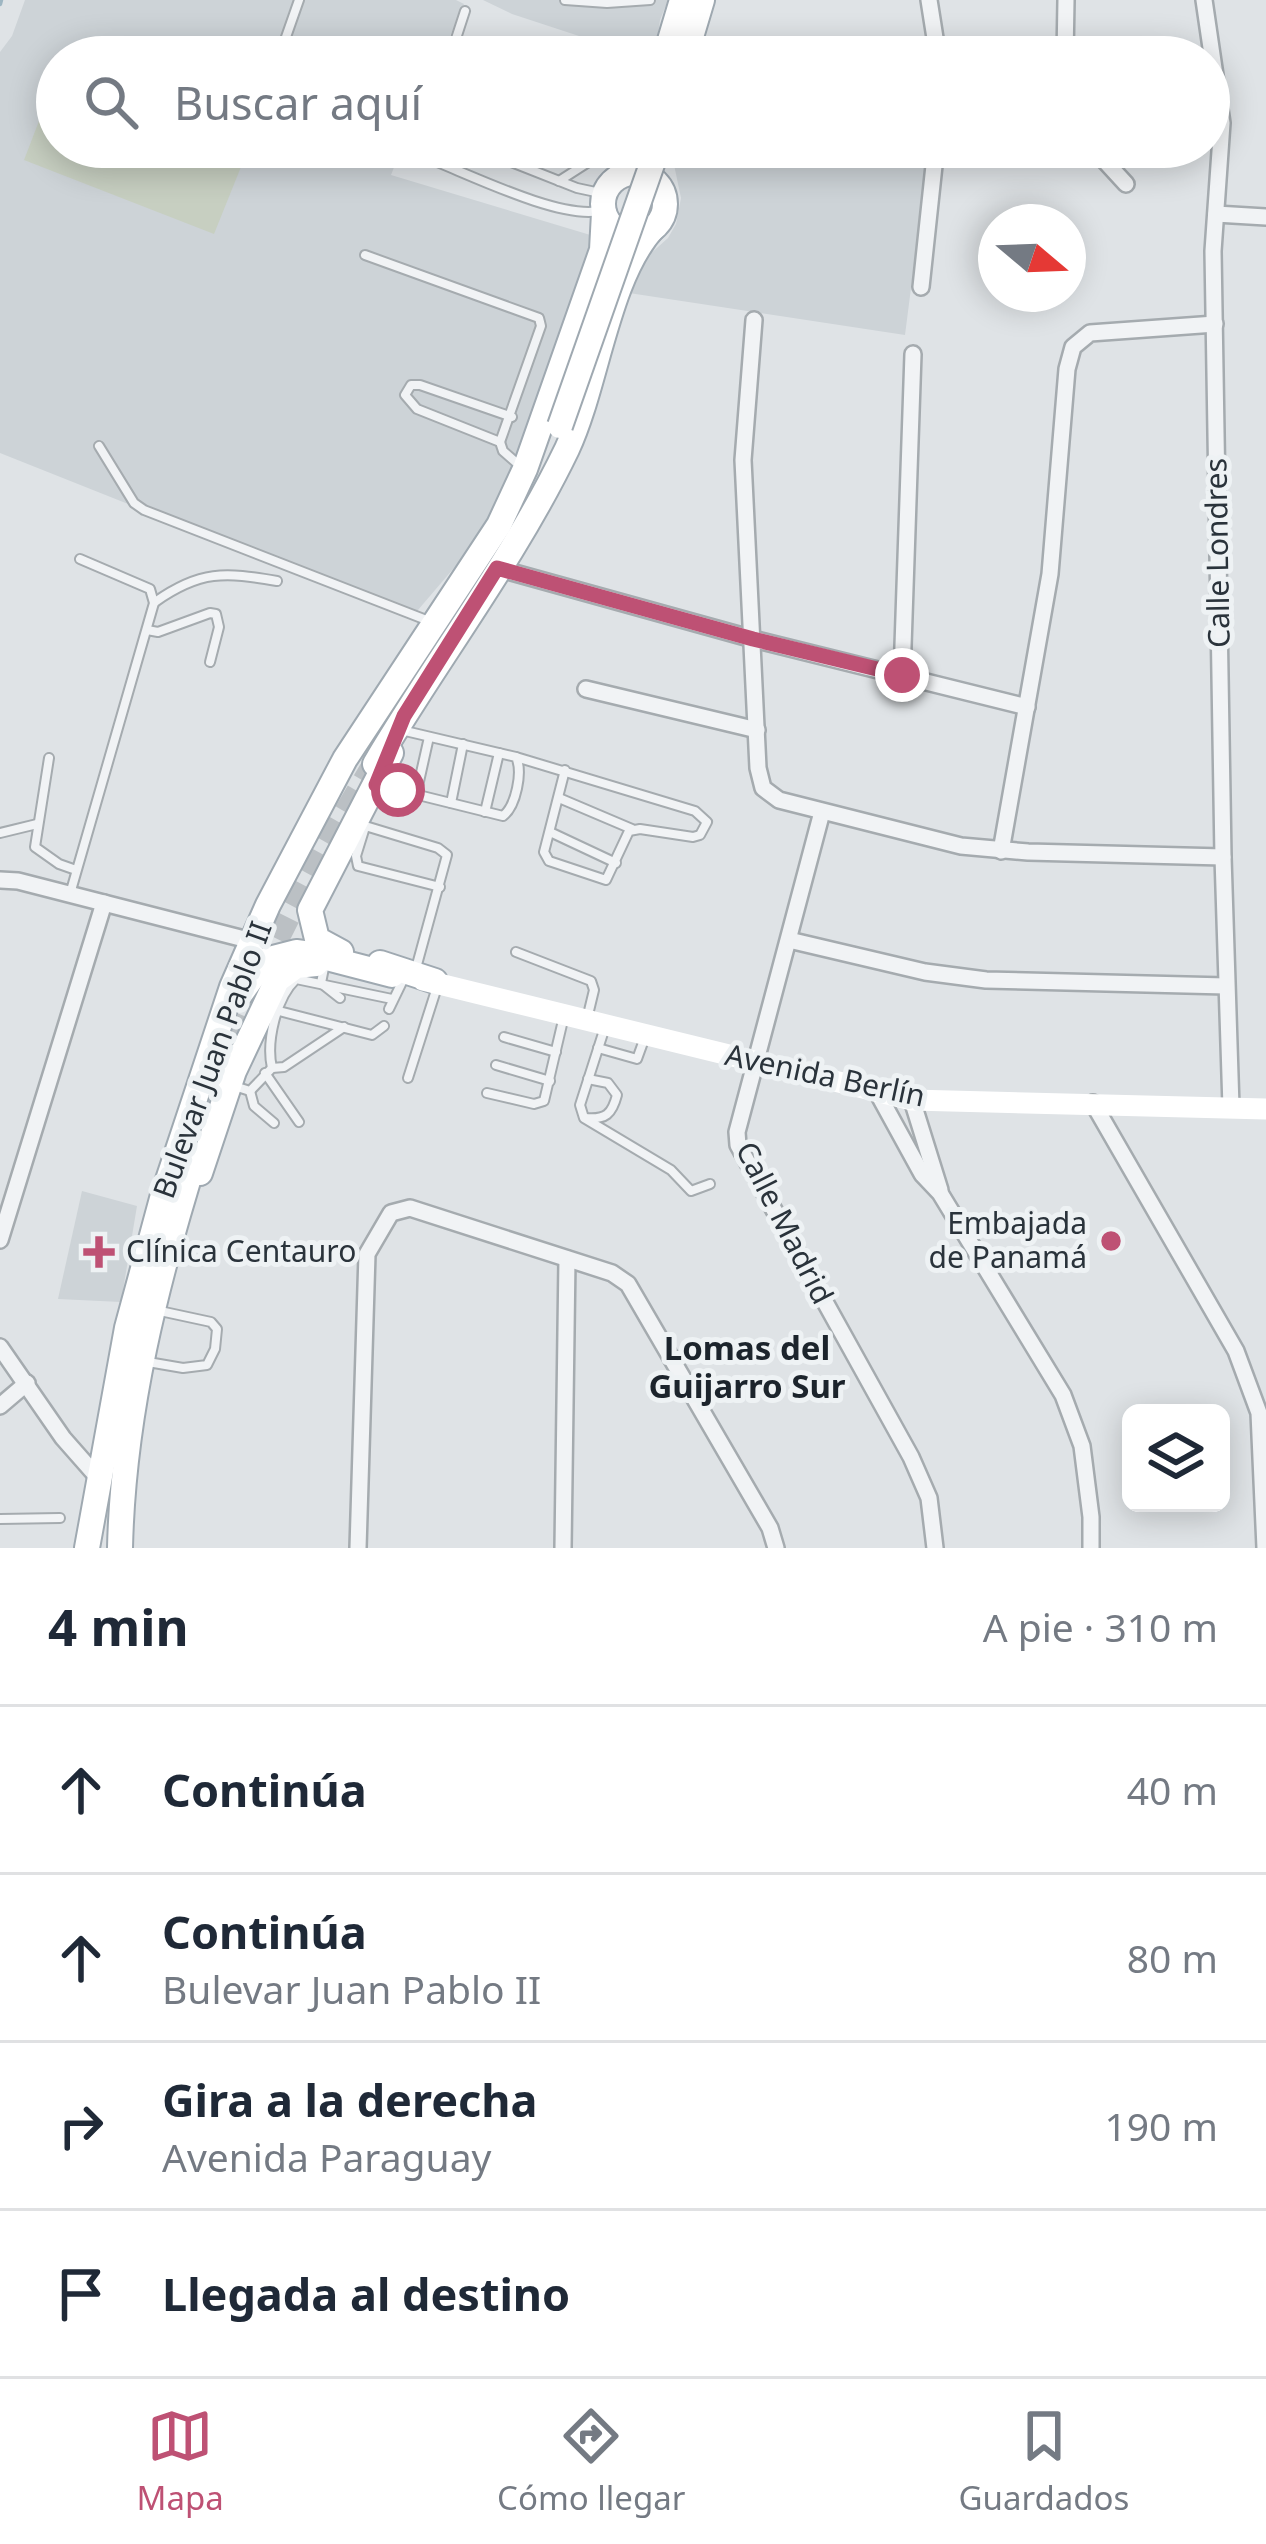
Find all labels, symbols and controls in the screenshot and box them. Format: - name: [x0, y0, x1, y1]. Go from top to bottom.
- search box: [36, 36, 1230, 168]
- icon: search: [78, 69, 144, 135]
- text: Buscar aquí: [174, 72, 422, 133]
- north arrow: [978, 204, 1086, 312]
- street label: Calle Londres: [1194, 458, 1239, 648]
- route end: [875, 648, 929, 702]
- route start: [371, 763, 425, 817]
- street label: Bulevar Juan Pablo II: [142, 915, 281, 1204]
- street label: Avenida Berlín: [722, 1033, 929, 1116]
- street label: Calle Madrid: [727, 1134, 844, 1311]
- place label: Embajada de Panamá: [929, 1202, 1087, 1277]
- marker: Embajada de Panamá: [1098, 1228, 1124, 1254]
- place label: Clínica Centauro: [126, 1230, 356, 1271]
- marker: Clínica Centauro: [83, 1236, 115, 1268]
- district label: Lomas del Guijarro Sur: [648, 1325, 846, 1408]
- map controls: [1122, 1404, 1230, 1512]
- button: layers: [1122, 1404, 1230, 1512]
- text: 4 min: [48, 1591, 189, 1661]
- text: A pie · 310 m: [983, 1600, 1218, 1653]
- icon: ahead: [48, 1757, 114, 1823]
- text: Continúa: [162, 1759, 367, 1820]
- text: 40 m: [1127, 1763, 1218, 1816]
- text: Continúa: [162, 1901, 367, 1962]
- icon: ahead: [48, 1925, 114, 1991]
- text: 80 m: [1127, 1931, 1218, 1984]
- text: Bulevar Juan Pablo II: [162, 1962, 541, 2015]
- text: Gira a la derecha: [162, 2069, 537, 2130]
- icon: right: [48, 2093, 114, 2159]
- text: 190 m: [1104, 2099, 1218, 2152]
- text: Avenida Paraguay: [162, 2130, 491, 2183]
- icon: arrive: [48, 2261, 114, 2327]
- text: Llegada al destino: [162, 2263, 570, 2324]
- tab: Mapa: [137, 2403, 224, 2520]
- tab: Cómo llegar: [497, 2403, 685, 2520]
- tab: Guardados: [959, 2403, 1129, 2520]

